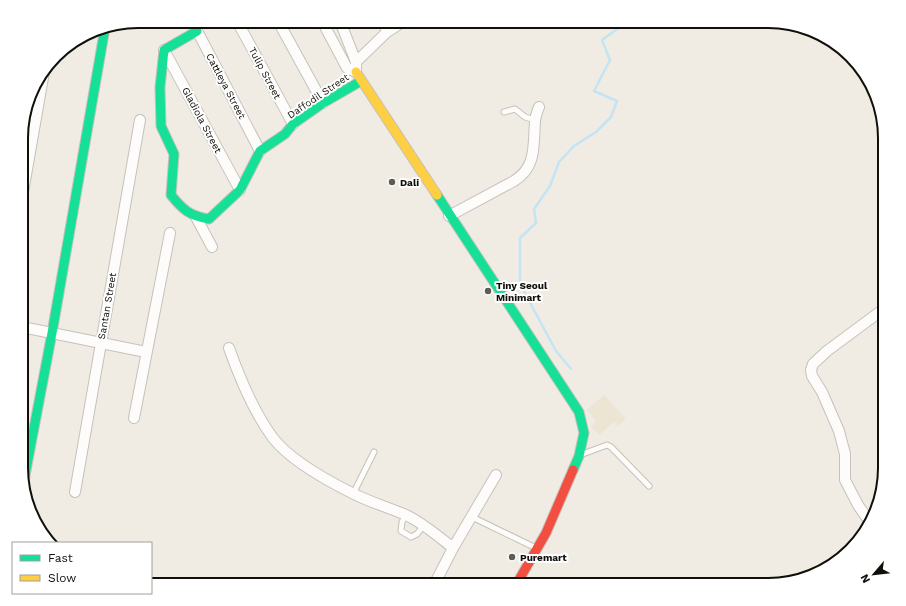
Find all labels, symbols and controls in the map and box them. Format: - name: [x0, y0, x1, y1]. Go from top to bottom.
- street label: Tulip Street: [247, 45, 284, 101]
- street label: Cattleya Street: [204, 51, 248, 121]
- street label: Daffodil Street: [285, 71, 351, 121]
- street label: Gladiola Street: [180, 85, 224, 155]
- marker: Dali: [387, 177, 397, 187]
- place label: Dali: [400, 177, 419, 188]
- street label: Santan Street: [96, 271, 118, 340]
- place label: Tiny Seoul Minimart: [496, 280, 548, 303]
- marker: Tiny Seoul Minimart: [483, 286, 493, 296]
- legend: [12, 542, 152, 594]
- text: Fast: [48, 551, 73, 565]
- marker: Puremart: [507, 552, 517, 562]
- place label: Puremart: [520, 552, 567, 563]
- north arrow: [854, 554, 894, 594]
- text: Slow: [48, 571, 76, 585]
- text: N: [858, 572, 873, 585]

